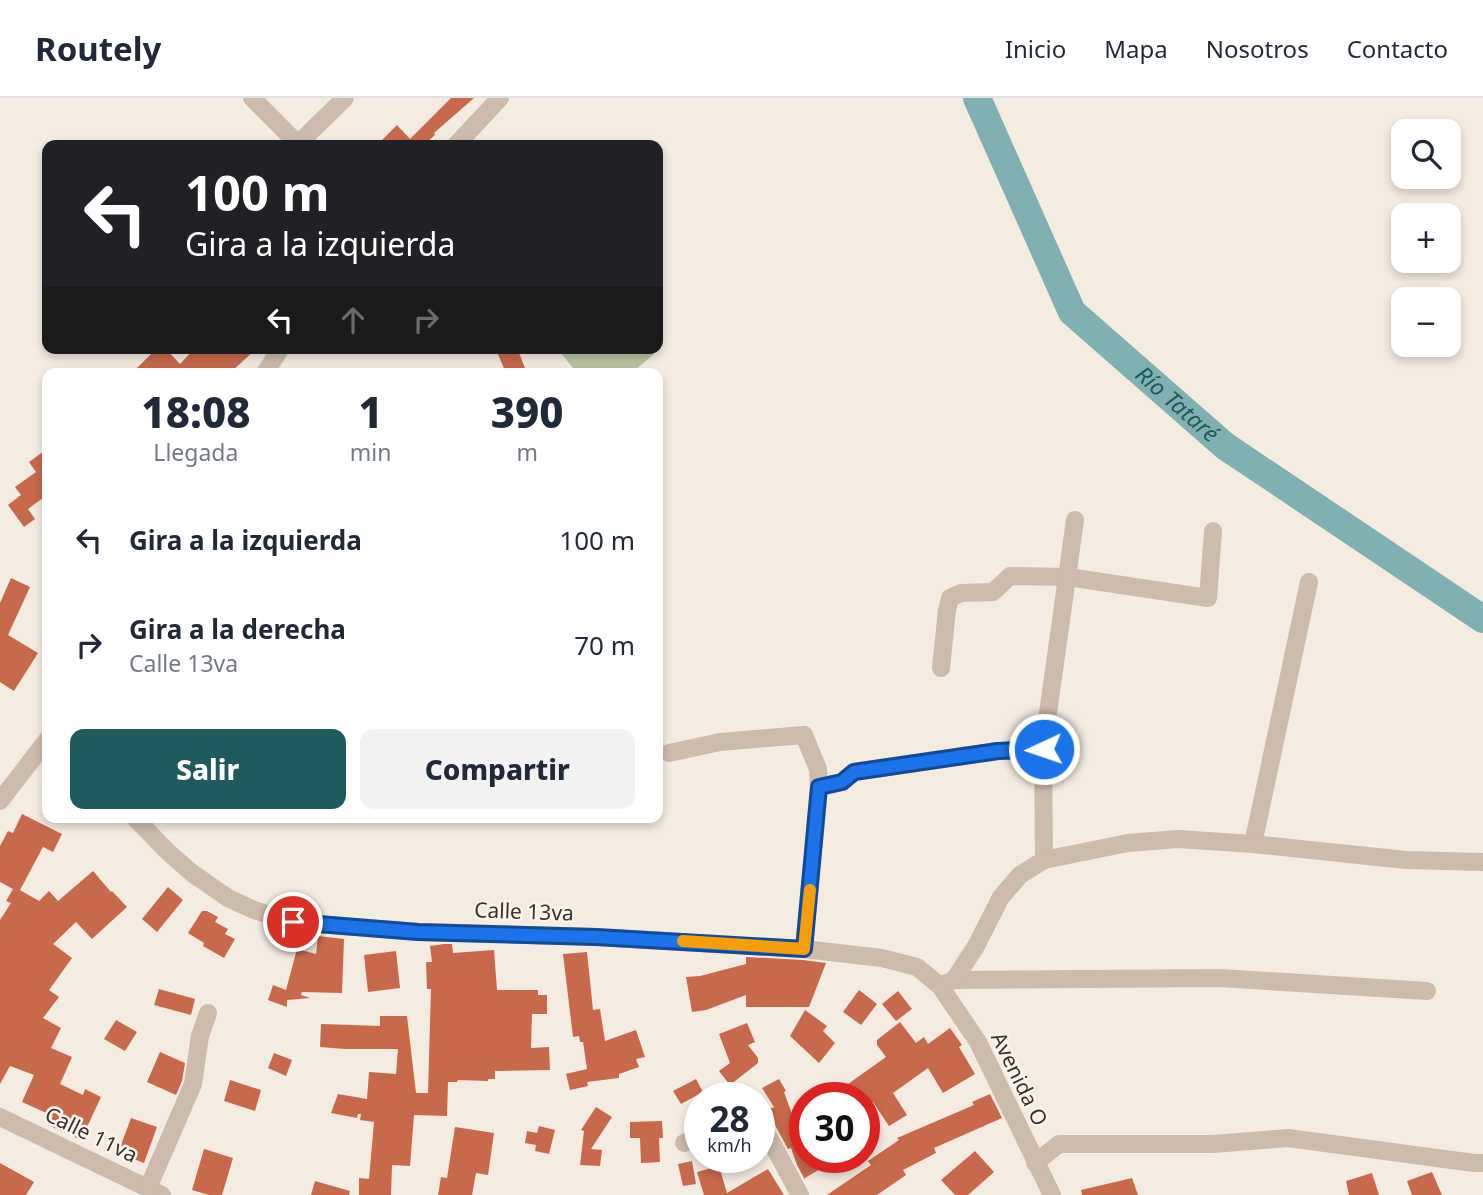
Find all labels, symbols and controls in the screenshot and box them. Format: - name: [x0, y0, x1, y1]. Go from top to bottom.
- text: Routely: [35, 26, 161, 71]
- text: Inicio: [1005, 32, 1066, 65]
- text: Mapa: [1104, 32, 1168, 65]
- text: Nosotros: [1206, 32, 1309, 65]
- text: Contacto: [1347, 32, 1448, 65]
- map controls: [1391, 119, 1461, 357]
- button: search: [1391, 119, 1461, 189]
- text: 100 m: [185, 159, 330, 225]
- icon: left: [70, 168, 161, 259]
- button: +: [1391, 203, 1461, 273]
- text: Gira a la izquierda: [185, 222, 455, 265]
- button: −: [1391, 287, 1461, 357]
- icon: left: [261, 301, 299, 339]
- icon: ahead: [334, 301, 372, 339]
- icon: right: [407, 301, 445, 339]
- water label: Río Tataré: [1129, 358, 1227, 449]
- text: 18:08: [141, 383, 250, 440]
- text: 1: [358, 383, 383, 440]
- text: 390: [491, 383, 564, 440]
- text: Llegada: [153, 436, 238, 468]
- text: min: [350, 436, 391, 468]
- text: m: [516, 436, 538, 468]
- icon: left: [70, 521, 108, 559]
- text: Gira a la izquierda: [129, 522, 362, 558]
- text: 100 m: [559, 522, 635, 558]
- text: Gira a la derecha: [129, 611, 346, 647]
- icon: right: [70, 626, 108, 664]
- text: 70 m: [574, 627, 635, 663]
- text: Calle 13va: [129, 647, 238, 679]
- position arrow: [1007, 712, 1081, 786]
- button: Salir: [70, 729, 346, 809]
- button: Compartir: [360, 729, 635, 809]
- pin: [263, 892, 323, 952]
- street label: Calle 13va: [474, 895, 574, 927]
- icon: arrive: [274, 903, 312, 941]
- street label: Avenida O: [985, 1027, 1055, 1130]
- speed limit sign: 30: [789, 1082, 880, 1173]
- text: 28: [709, 1095, 750, 1142]
- street label: Calle 11va: [41, 1100, 142, 1169]
- text: km/h: [707, 1133, 752, 1157]

